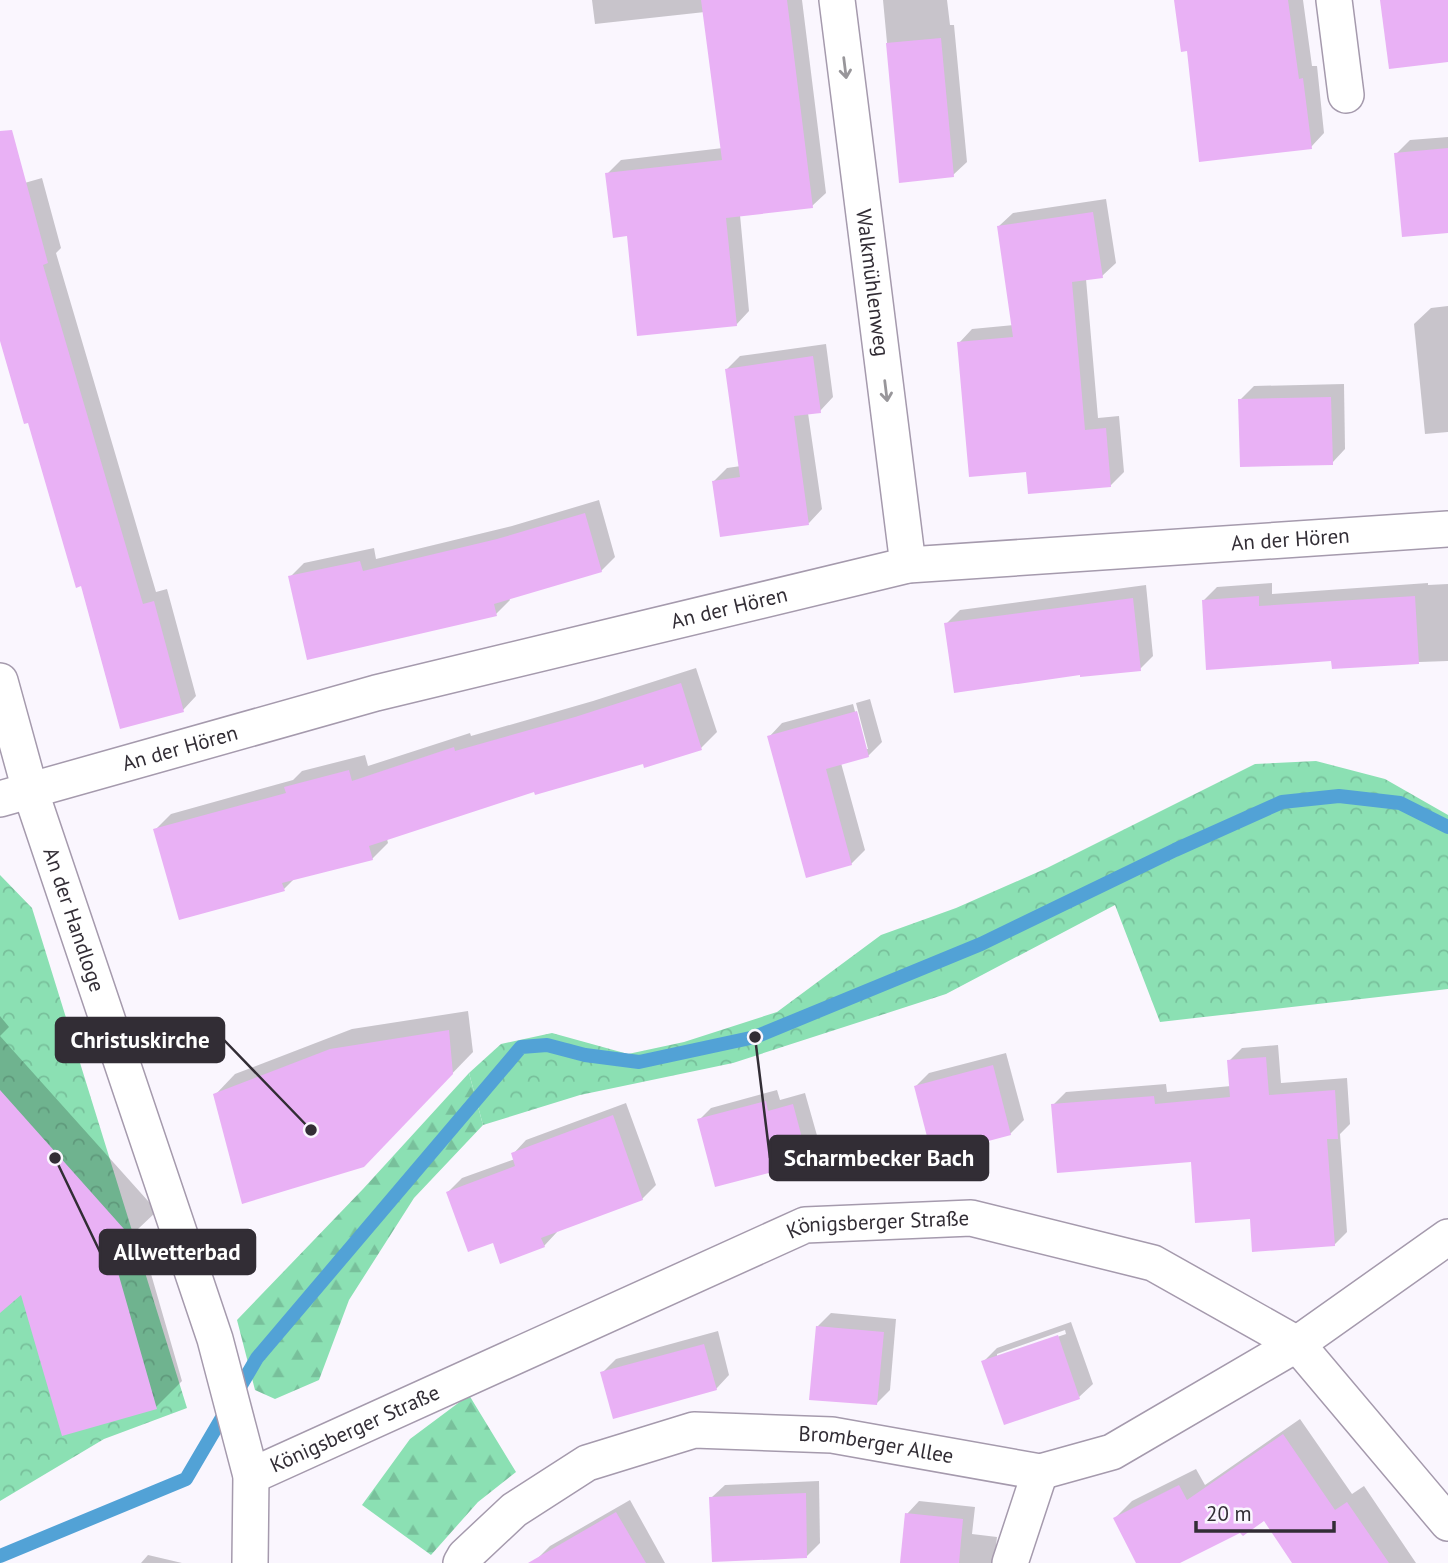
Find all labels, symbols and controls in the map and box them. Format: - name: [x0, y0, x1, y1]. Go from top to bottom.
- one-way arrow: [839, 56, 852, 79]
- street label: Walkmühlenweg: [850, 207, 896, 358]
- one-way arrow: [879, 379, 892, 402]
- street label: An der Hören: [1230, 522, 1350, 556]
- street label: An der Hören: [668, 580, 790, 635]
- street label: An der Hören: [119, 719, 241, 777]
- street label: An der Handloge: [37, 844, 111, 995]
- callout: Christuskirche: [56, 1018, 224, 1062]
- text: Christuskirche: [70, 1025, 210, 1054]
- callout: Scharmbecker Bach: [770, 1136, 988, 1180]
- text: Scharmbecker Bach: [784, 1143, 974, 1172]
- street label: Königsberger Straße: [782, 1204, 970, 1245]
- callout: Allwetterbad: [100, 1230, 255, 1274]
- text: Allwetterbad: [113, 1237, 241, 1266]
- street label: Königsberger Straße: [266, 1378, 444, 1479]
- street label: Bromberger Allee: [798, 1420, 956, 1469]
- scale bar: [1196, 1490, 1334, 1534]
- text: 20 m: [1206, 1500, 1252, 1527]

